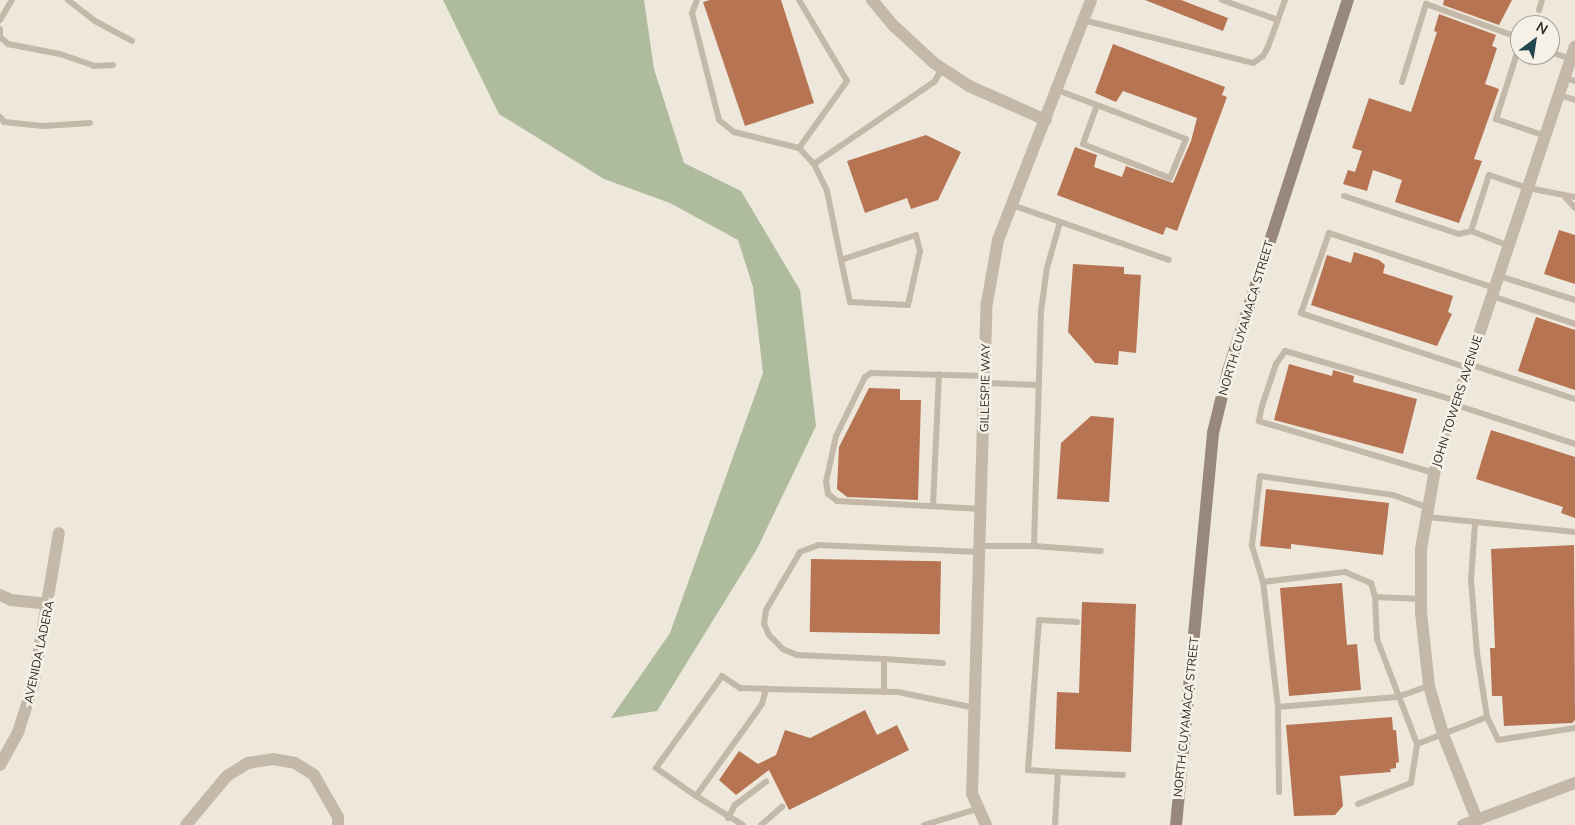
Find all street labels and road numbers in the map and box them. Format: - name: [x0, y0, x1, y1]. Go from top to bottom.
- street label: NORTH CUYAMACA STREET: [1216, 239, 1276, 397]
- street label: JOHN TOWERS AVENUE: [1429, 333, 1485, 469]
- street label: GILLESPIE WAY: [977, 344, 993, 432]
- street label: AVENIDA LADERA: [21, 599, 57, 705]
- street label: NORTH CUYAMACA STREET: [1170, 636, 1202, 798]

